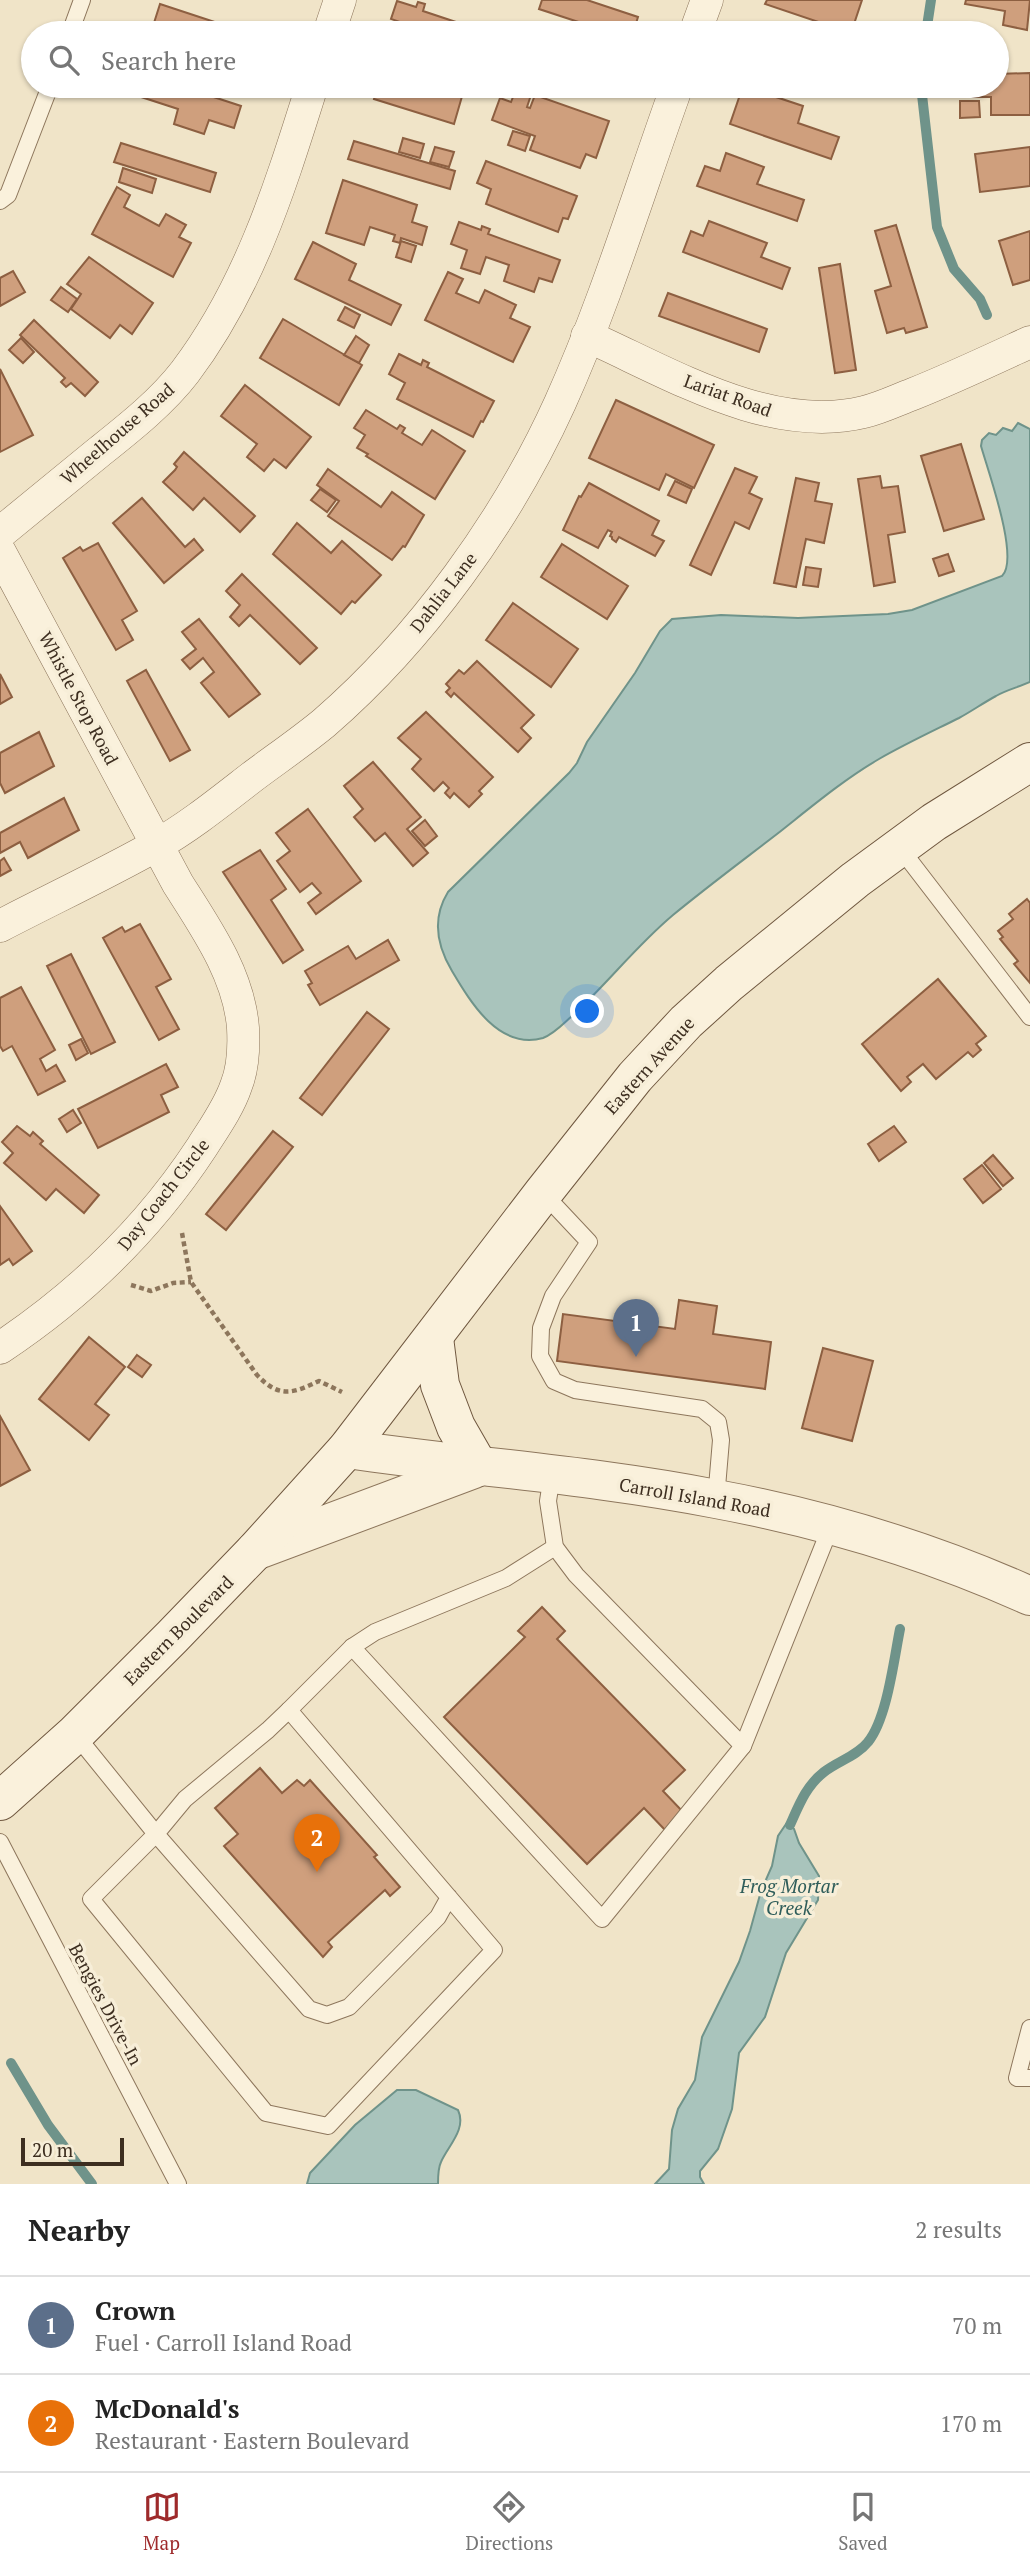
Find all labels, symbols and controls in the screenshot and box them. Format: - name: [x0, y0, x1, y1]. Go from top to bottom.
- search box: [21, 21, 1009, 98]
- icon: search: [45, 41, 83, 79]
- text: Search here: [101, 43, 236, 77]
- street label: Lariat Road: [681, 368, 775, 422]
- street label: Wheelhouse Road: [55, 377, 179, 489]
- street label: Dahlia Lane: [404, 547, 482, 637]
- street label: Whistle Stop Road: [34, 627, 124, 769]
- your location: [570, 994, 604, 1028]
- street label: Eastern Avenue: [599, 1011, 699, 1119]
- street label: Day Coach Circle: [112, 1133, 214, 1255]
- pin: 1: [613, 1299, 659, 1357]
- street label: Carroll Island Road: [617, 1472, 773, 1522]
- street label: Eastern Boulevard: [118, 1570, 238, 1690]
- pin: 2: [294, 1814, 340, 1872]
- water label: Frog Mortar Creek: [739, 1873, 839, 1920]
- street label: Bengies Drive-In: [64, 1939, 148, 2069]
- scale bar: [21, 2135, 124, 2167]
- text: 20 m: [32, 2137, 73, 2162]
- text: Nearby: [28, 2210, 130, 2250]
- text: 2 results: [915, 2214, 1002, 2245]
- text: Crown: [95, 2293, 175, 2327]
- text: 1: [45, 2310, 58, 2341]
- text: 70 m: [952, 2310, 1002, 2341]
- text: Fuel · Carroll Island Road: [95, 2327, 352, 2358]
- text: McDonald's: [95, 2391, 239, 2425]
- text: 2: [45, 2408, 58, 2439]
- text: 170 m: [940, 2408, 1002, 2439]
- text: Restaurant · Eastern Boulevard: [95, 2425, 410, 2456]
- tab: Map: [143, 2488, 181, 2555]
- tab: Directions: [466, 2488, 553, 2555]
- tab: Saved: [838, 2488, 887, 2555]

